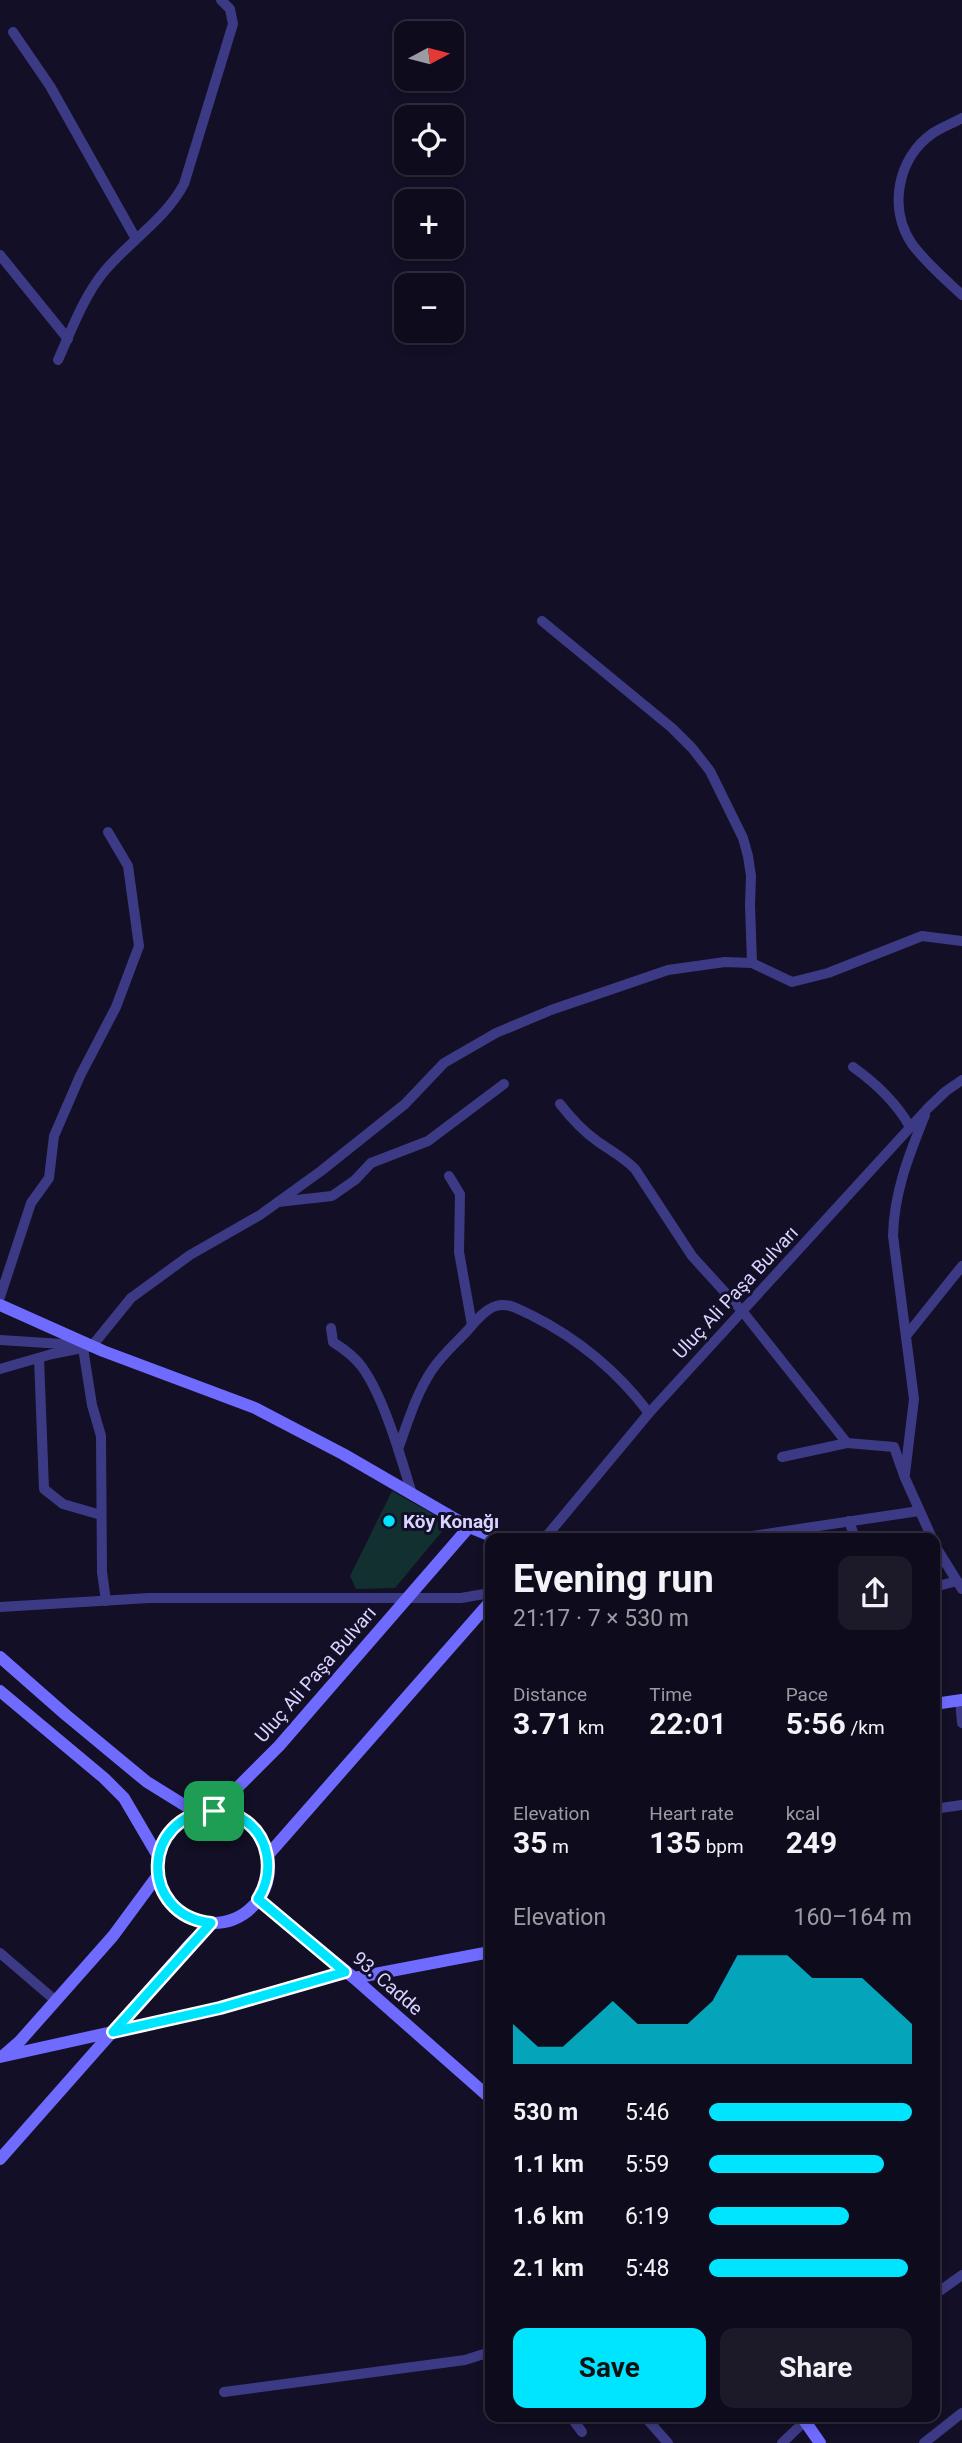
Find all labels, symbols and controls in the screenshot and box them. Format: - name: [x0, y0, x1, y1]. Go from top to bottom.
- north arrow: [394, 21, 464, 91]
- map controls: [394, 21, 464, 343]
- button: locate: [394, 105, 464, 175]
- button: +: [394, 189, 464, 259]
- button: −: [394, 273, 464, 343]
- street label: Uluç Ali Paşa Bulvarı: [668, 1221, 803, 1363]
- place label: Köy Konağı: [403, 1510, 499, 1533]
- marker: Köy Konağı: [381, 1513, 397, 1529]
- button: share: [838, 1556, 912, 1630]
- text: Evening run: [513, 1557, 714, 1601]
- street label: Uluç Ali Paşa Bulvarı: [250, 1602, 381, 1747]
- text: 21:17 · 7 × 530 m: [513, 1605, 689, 1632]
- text: Distance: [513, 1683, 587, 1706]
- text: Time: [649, 1683, 692, 1706]
- text: Pace: [786, 1683, 828, 1706]
- text: 3.71: [513, 1706, 573, 1741]
- text: 22:01: [649, 1706, 727, 1741]
- text: 5:56: [786, 1706, 846, 1741]
- text: km: [573, 1716, 604, 1739]
- text: /km: [846, 1716, 885, 1739]
- pin: [184, 1781, 244, 1841]
- icon: arrive: [195, 1792, 233, 1830]
- text: Elevation: [513, 1802, 590, 1825]
- text: Heart rate: [649, 1802, 734, 1825]
- text: kcal: [786, 1802, 820, 1825]
- text: 35: [513, 1825, 547, 1860]
- text: 135: [649, 1825, 701, 1860]
- text: 249: [786, 1825, 837, 1860]
- text: m: [547, 1835, 569, 1858]
- text: bpm: [701, 1835, 744, 1858]
- text: Elevation: [513, 1904, 606, 1931]
- text: 160–164 m: [793, 1904, 912, 1931]
- street label: 93. Cadde: [348, 1947, 427, 2020]
- text: 530 m: [513, 2099, 578, 2126]
- text: 5:46: [625, 2099, 669, 2126]
- text: 1.1 km: [513, 2151, 584, 2178]
- text: 5:59: [625, 2151, 669, 2178]
- text: 1.6 km: [513, 2203, 584, 2230]
- text: 6:19: [625, 2203, 669, 2230]
- text: 2.1 km: [513, 2255, 584, 2282]
- text: 5:48: [625, 2255, 669, 2282]
- button: Save: [513, 2328, 706, 2408]
- button: Share: [720, 2328, 912, 2408]

